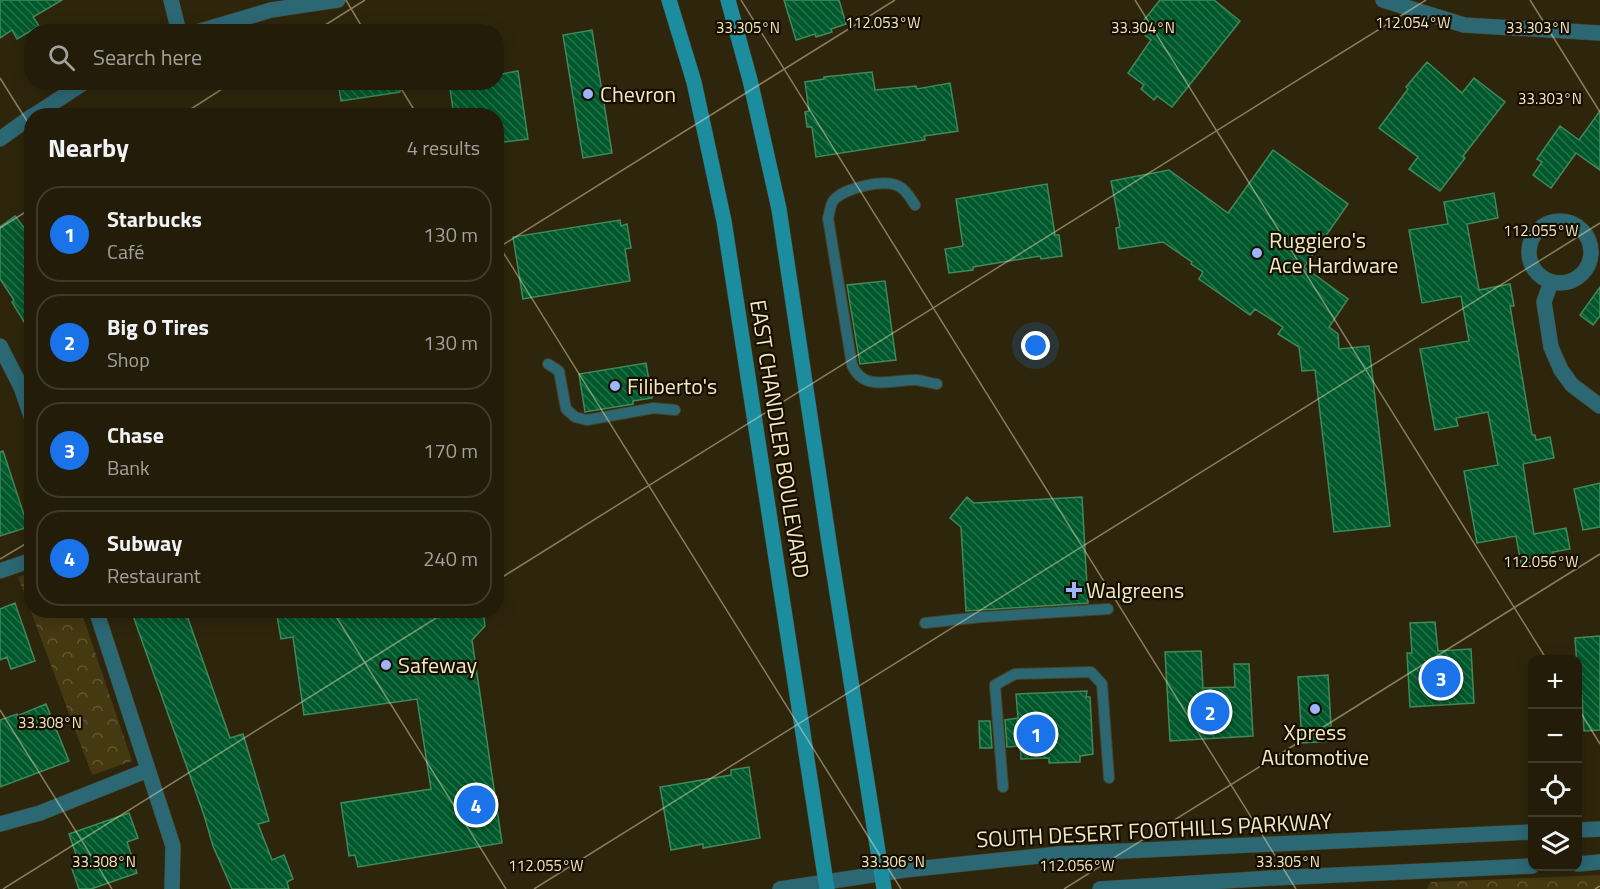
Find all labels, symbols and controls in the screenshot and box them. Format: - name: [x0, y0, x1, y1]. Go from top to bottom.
- text: 112.053°W: [845, 11, 921, 34]
- text: 112.054°W: [1375, 11, 1451, 34]
- text: 33.305°N: [716, 16, 780, 39]
- text: 33.304°N: [1111, 16, 1175, 39]
- text: 33.303°N: [1506, 16, 1570, 39]
- search box: [24, 24, 504, 90]
- text: Search here: [93, 40, 202, 74]
- icon: search: [45, 41, 78, 74]
- place label: Chevron: [600, 77, 676, 111]
- marker: Chevron: [581, 87, 595, 101]
- text: 33.303°N: [1518, 87, 1582, 110]
- text: Nearby: [48, 128, 129, 167]
- text: 4 results: [407, 132, 480, 163]
- text: Starbucks: [107, 202, 202, 236]
- text: 1: [64, 219, 75, 250]
- text: 130 m: [423, 219, 478, 250]
- text: 112.055°W: [1503, 219, 1579, 242]
- place label: Ruggiero's Ace Hardware: [1269, 223, 1398, 282]
- text: Café: [107, 236, 144, 267]
- marker: Ruggiero's Ace Hardware: [1250, 246, 1264, 260]
- street label: EAST CHANDLER BOULEVARD: [741, 297, 819, 581]
- text: Big O Tires: [107, 310, 209, 344]
- text: 2: [64, 327, 75, 358]
- text: 130 m: [423, 327, 478, 358]
- your location: [1021, 331, 1050, 360]
- text: Shop: [107, 344, 150, 375]
- place label: Filiberto's: [627, 369, 717, 403]
- marker: Filiberto's: [608, 379, 622, 393]
- text: Chase: [107, 418, 164, 452]
- text: 3: [64, 435, 75, 466]
- text: 170 m: [423, 435, 478, 466]
- text: Bank: [107, 452, 150, 483]
- text: Subway: [107, 526, 182, 560]
- text: 4: [64, 543, 75, 574]
- text: 240 m: [423, 543, 478, 574]
- text: 112.056°W: [1503, 550, 1579, 573]
- text: Restaurant: [107, 560, 201, 591]
- place label: Walgreens: [1086, 573, 1184, 607]
- marker: Walgreens: [1067, 583, 1081, 597]
- place label: Safeway: [398, 648, 478, 682]
- map controls: [1528, 655, 1582, 871]
- button: +: [1528, 655, 1582, 709]
- pin: 3: [1422, 656, 1460, 700]
- marker: Safeway: [379, 658, 393, 672]
- pin: 2: [1190, 690, 1230, 734]
- marker: Xpress Automotive: [1308, 702, 1322, 716]
- button: −: [1528, 709, 1582, 763]
- text: 33.308°N: [18, 711, 82, 734]
- pin: 1: [1016, 712, 1056, 756]
- place label: Xpress Automotive: [1261, 715, 1369, 774]
- button: locate: [1528, 763, 1582, 817]
- pin: 4: [456, 782, 496, 828]
- street label: SOUTH DESERT FOOTHILLS PARKWAY: [975, 804, 1333, 856]
- button: layers: [1528, 817, 1582, 871]
- text: 33.308°N: [72, 850, 136, 873]
- text: 33.306°N: [861, 850, 925, 873]
- text: 33.305°N: [1256, 850, 1320, 873]
- text: 112.055°W: [508, 854, 584, 877]
- text: 112.056°W: [1039, 854, 1115, 877]

